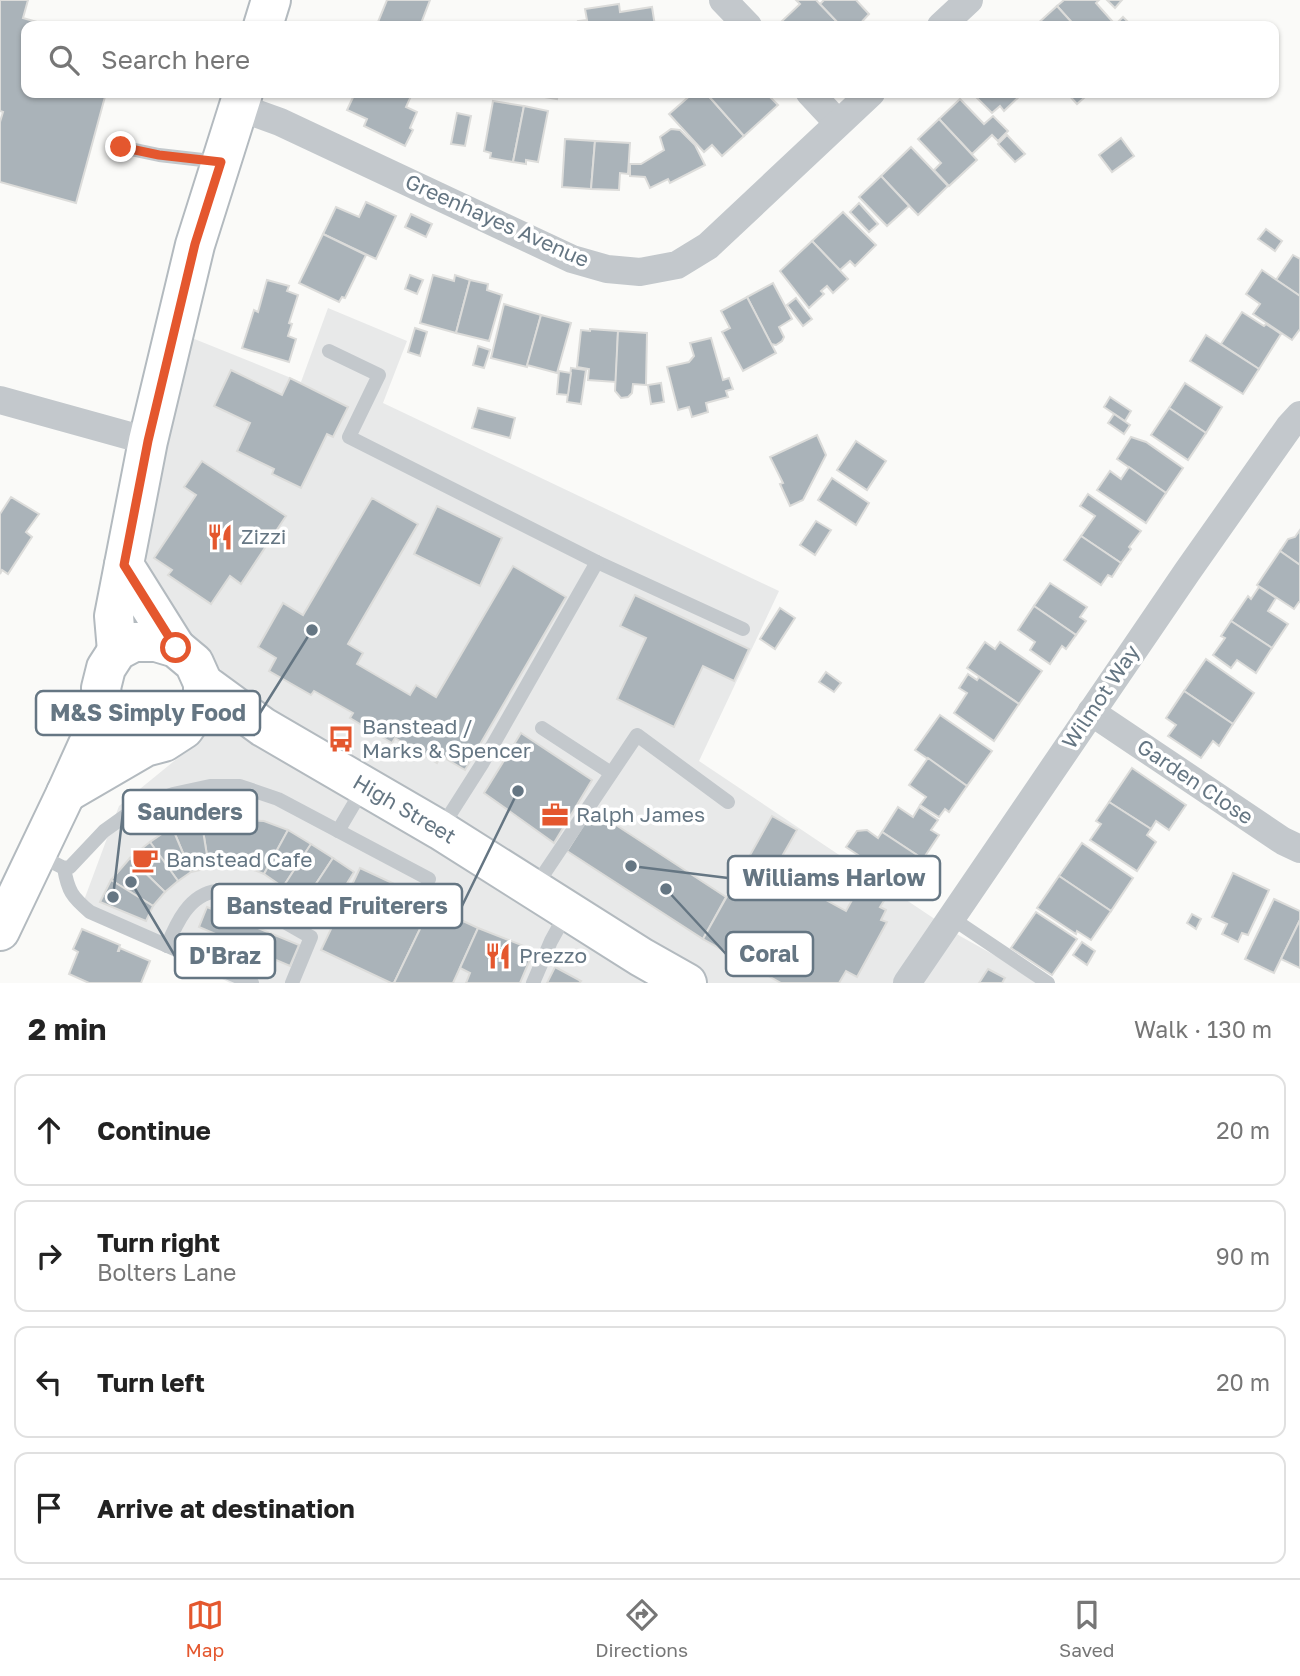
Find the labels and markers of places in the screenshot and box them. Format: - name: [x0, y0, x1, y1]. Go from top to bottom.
- restaurant icon: Zizzi: [205, 522, 235, 552]
- place label: Zizzi: [241, 523, 287, 549]
- callout: M&S Simply Food: [36, 691, 260, 735]
- place label: Banstead / Marks & Spencer: [362, 713, 531, 763]
- bus stop icon: Banstead / Marks & Spencer: [326, 724, 356, 754]
- callout: Saunders: [123, 790, 257, 834]
- office icon: Ralph James: [540, 800, 570, 830]
- place label: Ralph James: [576, 801, 705, 827]
- cafe icon: Banstead Cafe: [130, 845, 160, 875]
- place label: Banstead Cafe: [166, 846, 312, 872]
- callout: Williams Harlow: [728, 856, 940, 900]
- callout: Banstead Fruiterers: [212, 884, 462, 928]
- callout: Coral: [726, 932, 813, 976]
- callout: D'Braz: [175, 934, 275, 978]
- restaurant icon: Prezzo: [483, 941, 513, 971]
- place label: Prezzo: [519, 942, 587, 968]

